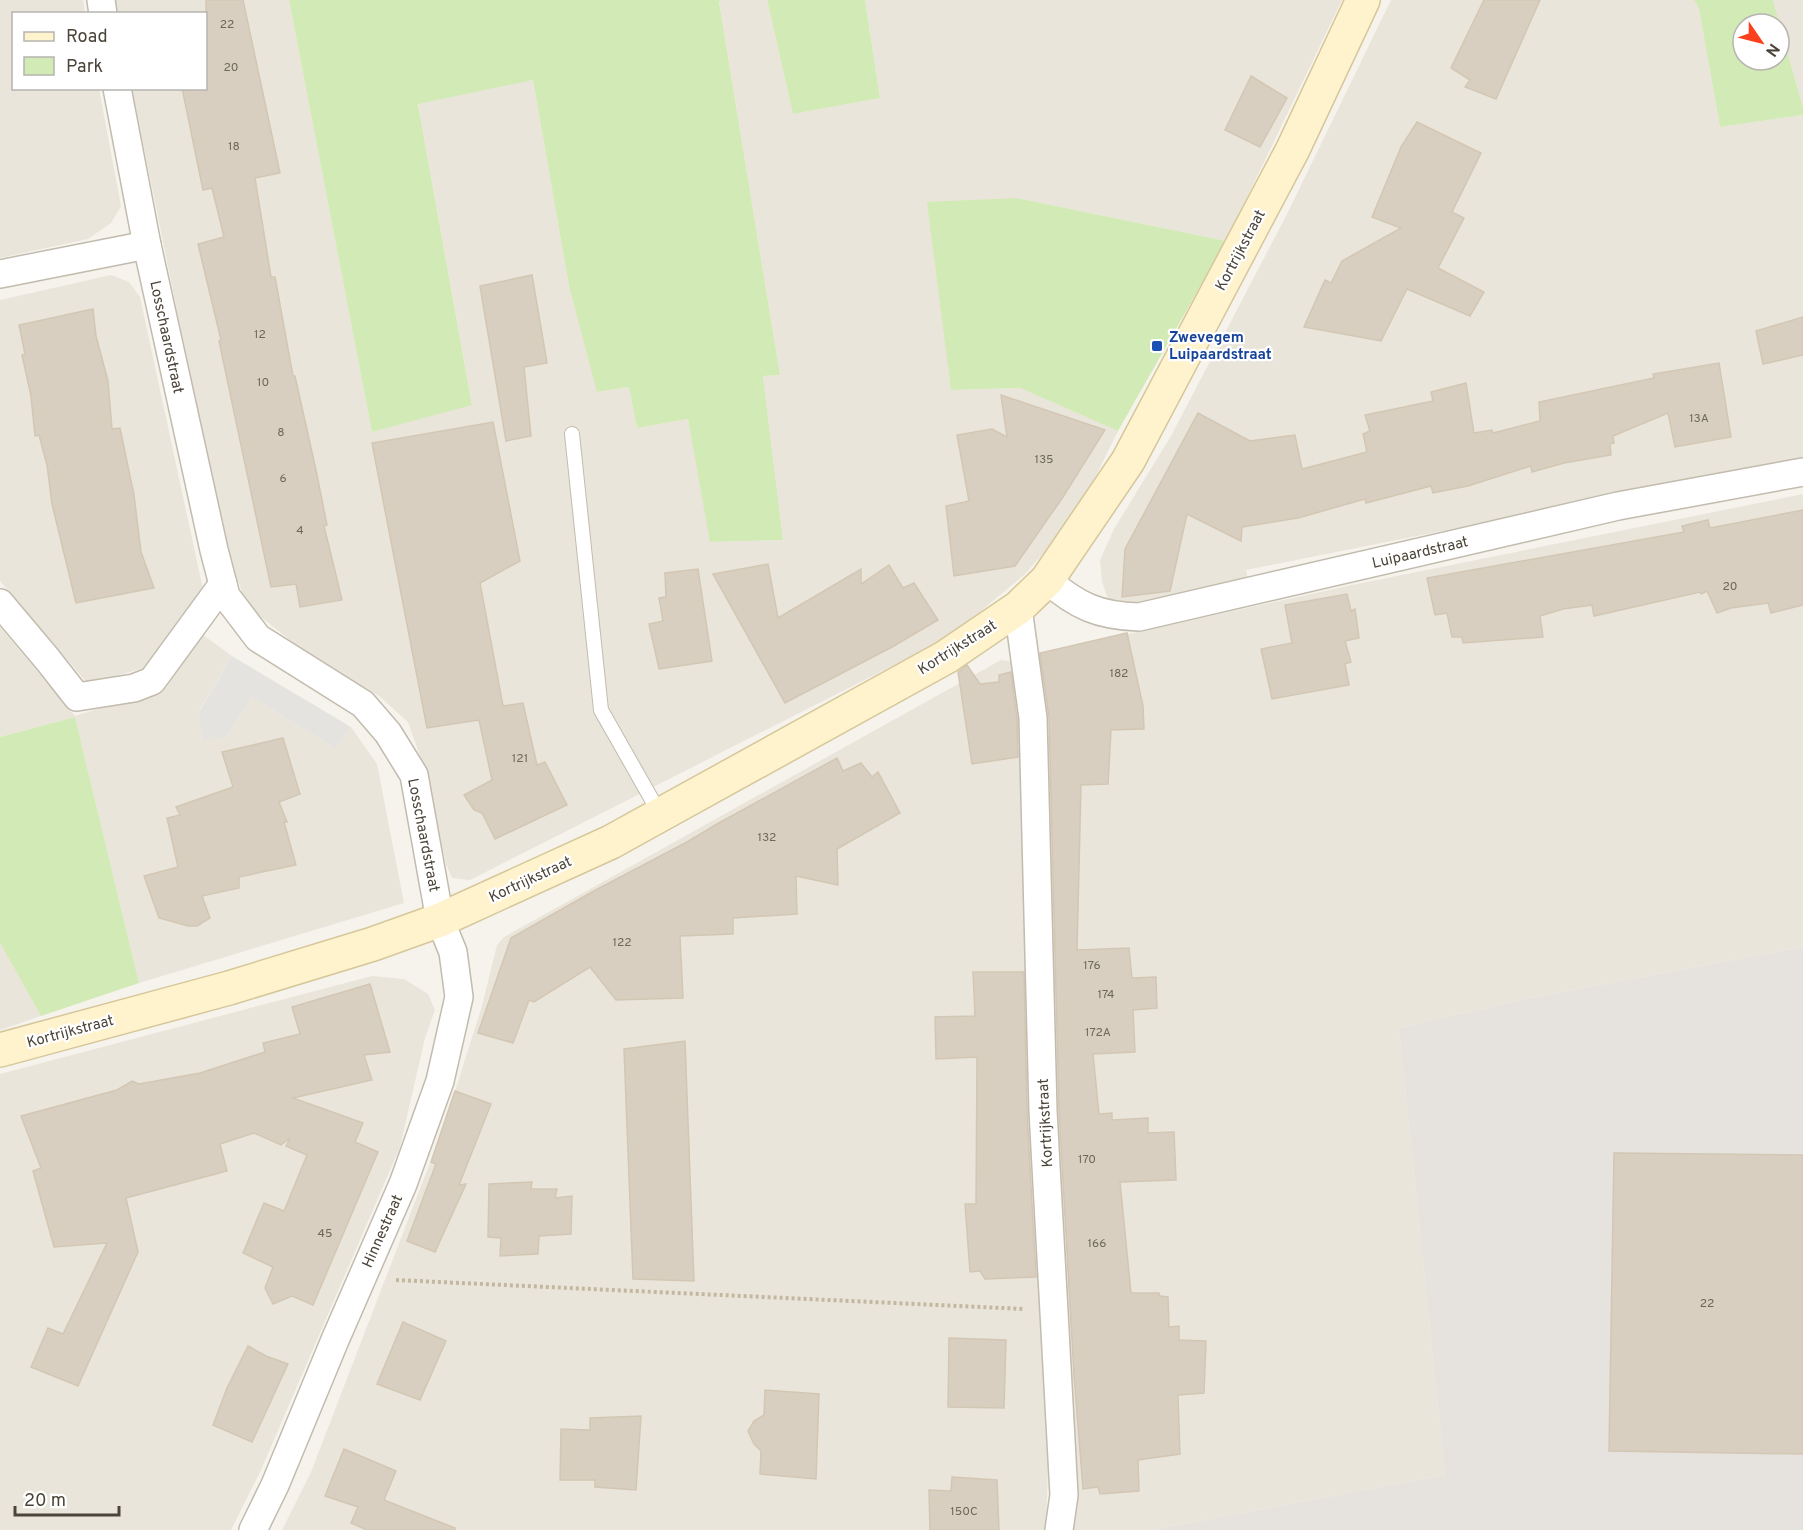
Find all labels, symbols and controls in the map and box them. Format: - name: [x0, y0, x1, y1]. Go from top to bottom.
- legend: [12, 12, 207, 90]
- north arrow: [1731, 12, 1791, 72]
- house number: 22: [220, 17, 234, 33]
- text: Road: [66, 26, 108, 49]
- text: N: [1760, 39, 1783, 60]
- text: Park: [66, 56, 103, 79]
- house number: 20: [223, 60, 239, 76]
- house number: 18: [228, 139, 240, 155]
- street label: Kortrijkstraat: [1212, 207, 1271, 295]
- street label: Losschaardstraat: [144, 279, 187, 396]
- house number: 12: [254, 327, 266, 343]
- place label: Zwevegem Luipaardstraat: [1169, 329, 1272, 365]
- marker: Zwevegem Luipaardstraat: [1150, 339, 1164, 353]
- house number: 10: [257, 375, 269, 391]
- house number: 13A: [1689, 411, 1709, 427]
- house number: 8: [277, 425, 285, 441]
- house number: 135: [1034, 452, 1054, 468]
- house number: 6: [279, 471, 287, 487]
- house number: 4: [296, 523, 304, 539]
- street label: Luipaardstraat: [1370, 533, 1470, 574]
- house number: 20: [1722, 579, 1738, 595]
- street label: Kortrijkstraat: [915, 617, 1001, 680]
- house number: 182: [1110, 666, 1128, 682]
- house number: 121: [512, 751, 528, 767]
- street label: Losschaardstraat: [402, 777, 443, 894]
- house number: 132: [758, 830, 776, 846]
- street label: Kortrijkstraat: [486, 853, 575, 908]
- house number: 122: [612, 935, 632, 951]
- house number: 176: [1083, 958, 1101, 974]
- house number: 174: [1098, 987, 1114, 1003]
- street label: Kortrijkstraat: [25, 1012, 116, 1053]
- house number: 172A: [1085, 1025, 1111, 1041]
- street label: Kortrijkstraat: [1035, 1078, 1058, 1168]
- house number: 170: [1078, 1152, 1096, 1168]
- street label: Hinnestraat: [359, 1192, 408, 1271]
- house number: 45: [318, 1226, 332, 1242]
- house number: 166: [1088, 1236, 1106, 1252]
- house number: 22: [1700, 1296, 1714, 1312]
- scale bar: [15, 1479, 118, 1517]
- text: 20 m: [24, 1490, 66, 1513]
- house number: 150C: [950, 1504, 978, 1520]

